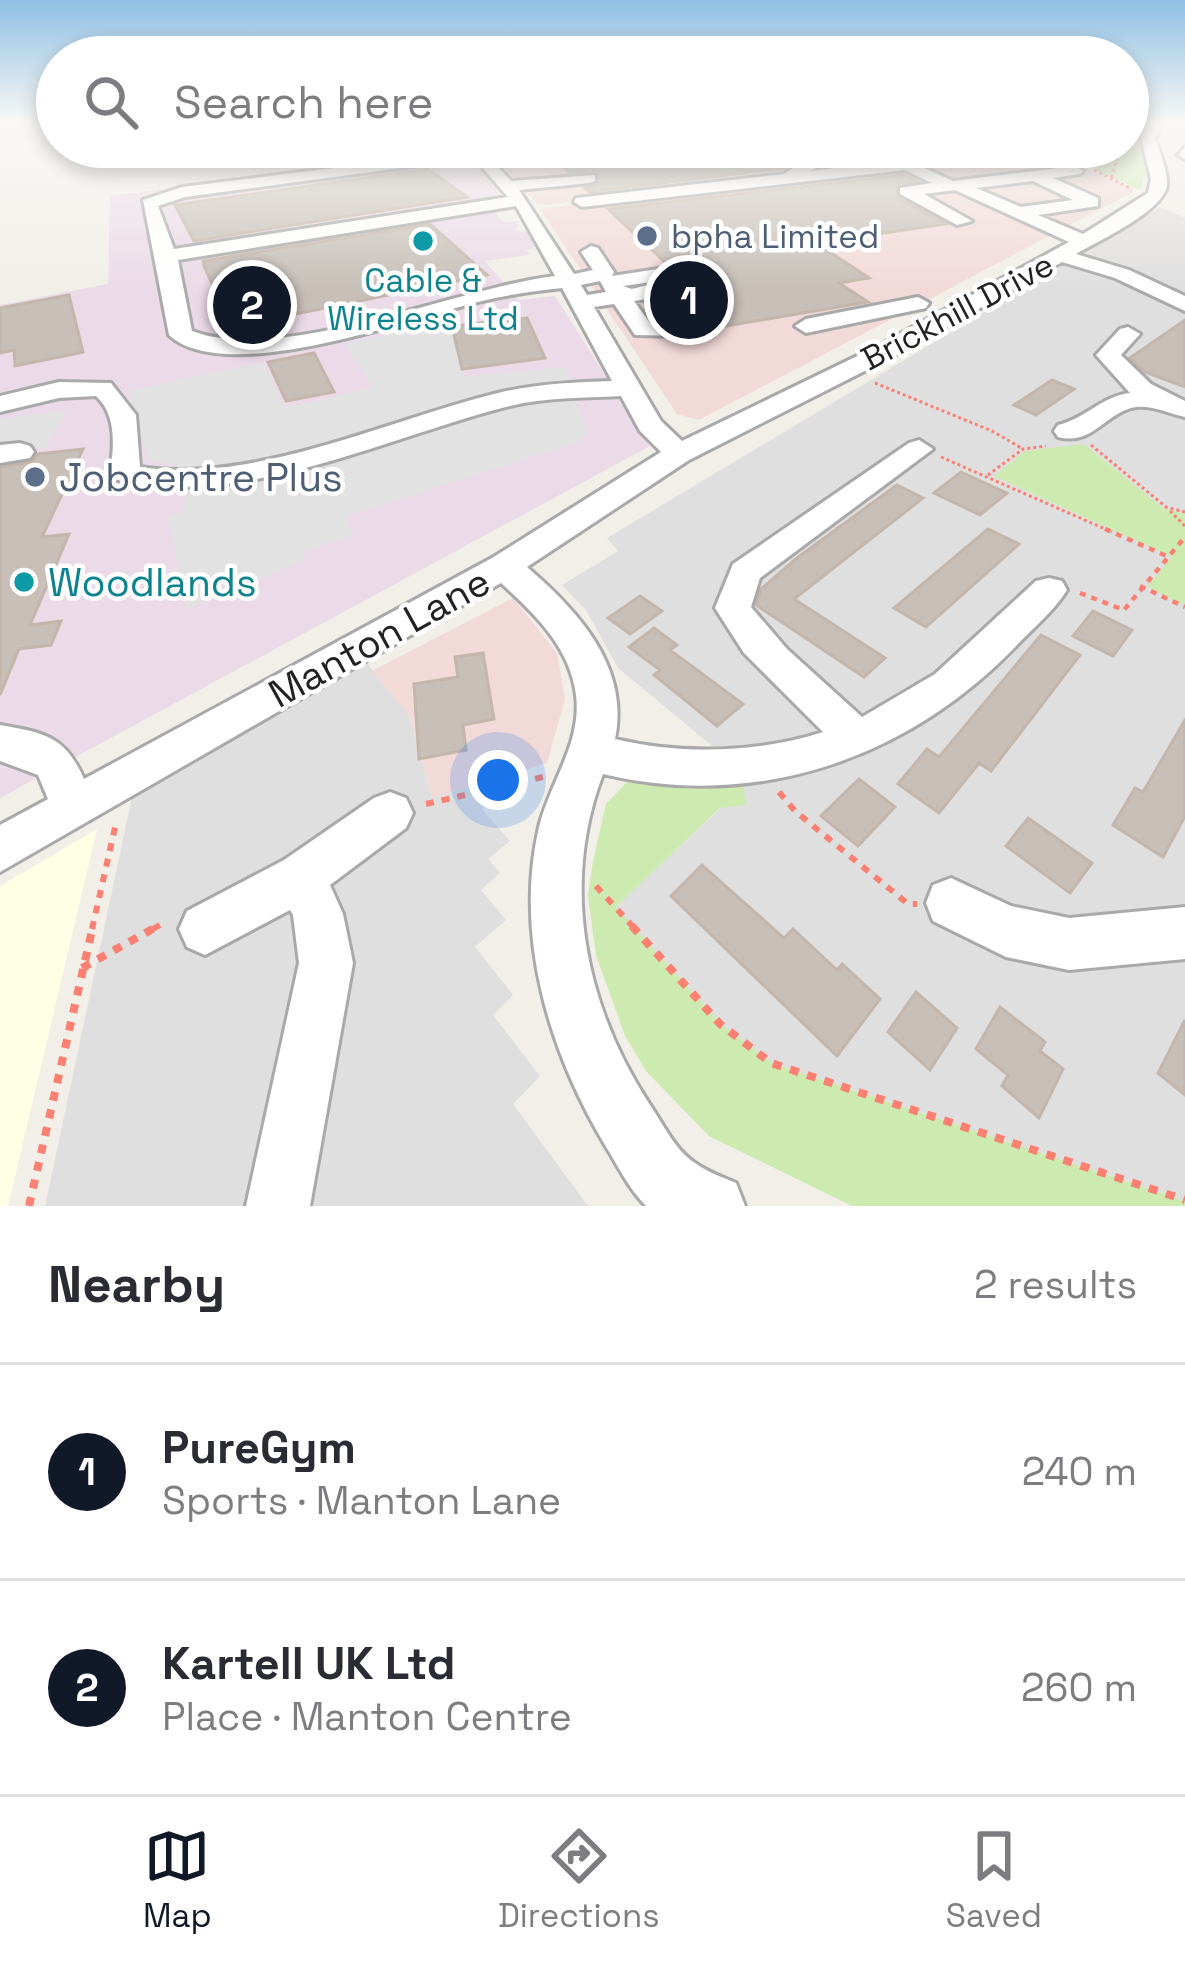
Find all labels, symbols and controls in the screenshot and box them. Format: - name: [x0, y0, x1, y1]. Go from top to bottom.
- search box: [36, 36, 1149, 168]
- icon: search: [78, 69, 144, 135]
- text: Search here: [174, 74, 433, 131]
- place label: bpha Limited: [671, 216, 879, 258]
- marker: bpha Limited: [634, 223, 660, 249]
- marker: Cable & Wireless Ltd: [410, 228, 436, 254]
- street label: Brickhill Drive: [854, 244, 1061, 380]
- pin: 1: [650, 255, 728, 345]
- pin: 2: [213, 260, 291, 350]
- place label: Cable & Wireless Ltd: [327, 260, 519, 340]
- place label: Jobcentre Plus: [59, 453, 343, 502]
- marker: Jobcentre Plus: [22, 464, 48, 490]
- street label: Manton Lane: [260, 556, 498, 718]
- place label: Woodlands: [48, 558, 256, 607]
- marker: Woodlands: [11, 569, 37, 595]
- your location: [468, 750, 528, 810]
- text: Nearby: [48, 1252, 225, 1317]
- text: 2 results: [974, 1260, 1137, 1309]
- text: PureGym: [162, 1419, 356, 1476]
- text: 1: [78, 1447, 96, 1496]
- text: 240 m: [1022, 1447, 1137, 1496]
- text: Sports · Manton Lane: [162, 1476, 561, 1525]
- text: Kartell UK Ltd: [162, 1635, 456, 1692]
- text: 2: [75, 1663, 99, 1712]
- text: 260 m: [1021, 1663, 1137, 1712]
- text: Place · Manton Centre: [162, 1692, 572, 1741]
- tab: Map: [143, 1823, 212, 1937]
- tab: Directions: [498, 1823, 660, 1937]
- tab: Saved: [946, 1823, 1042, 1937]

